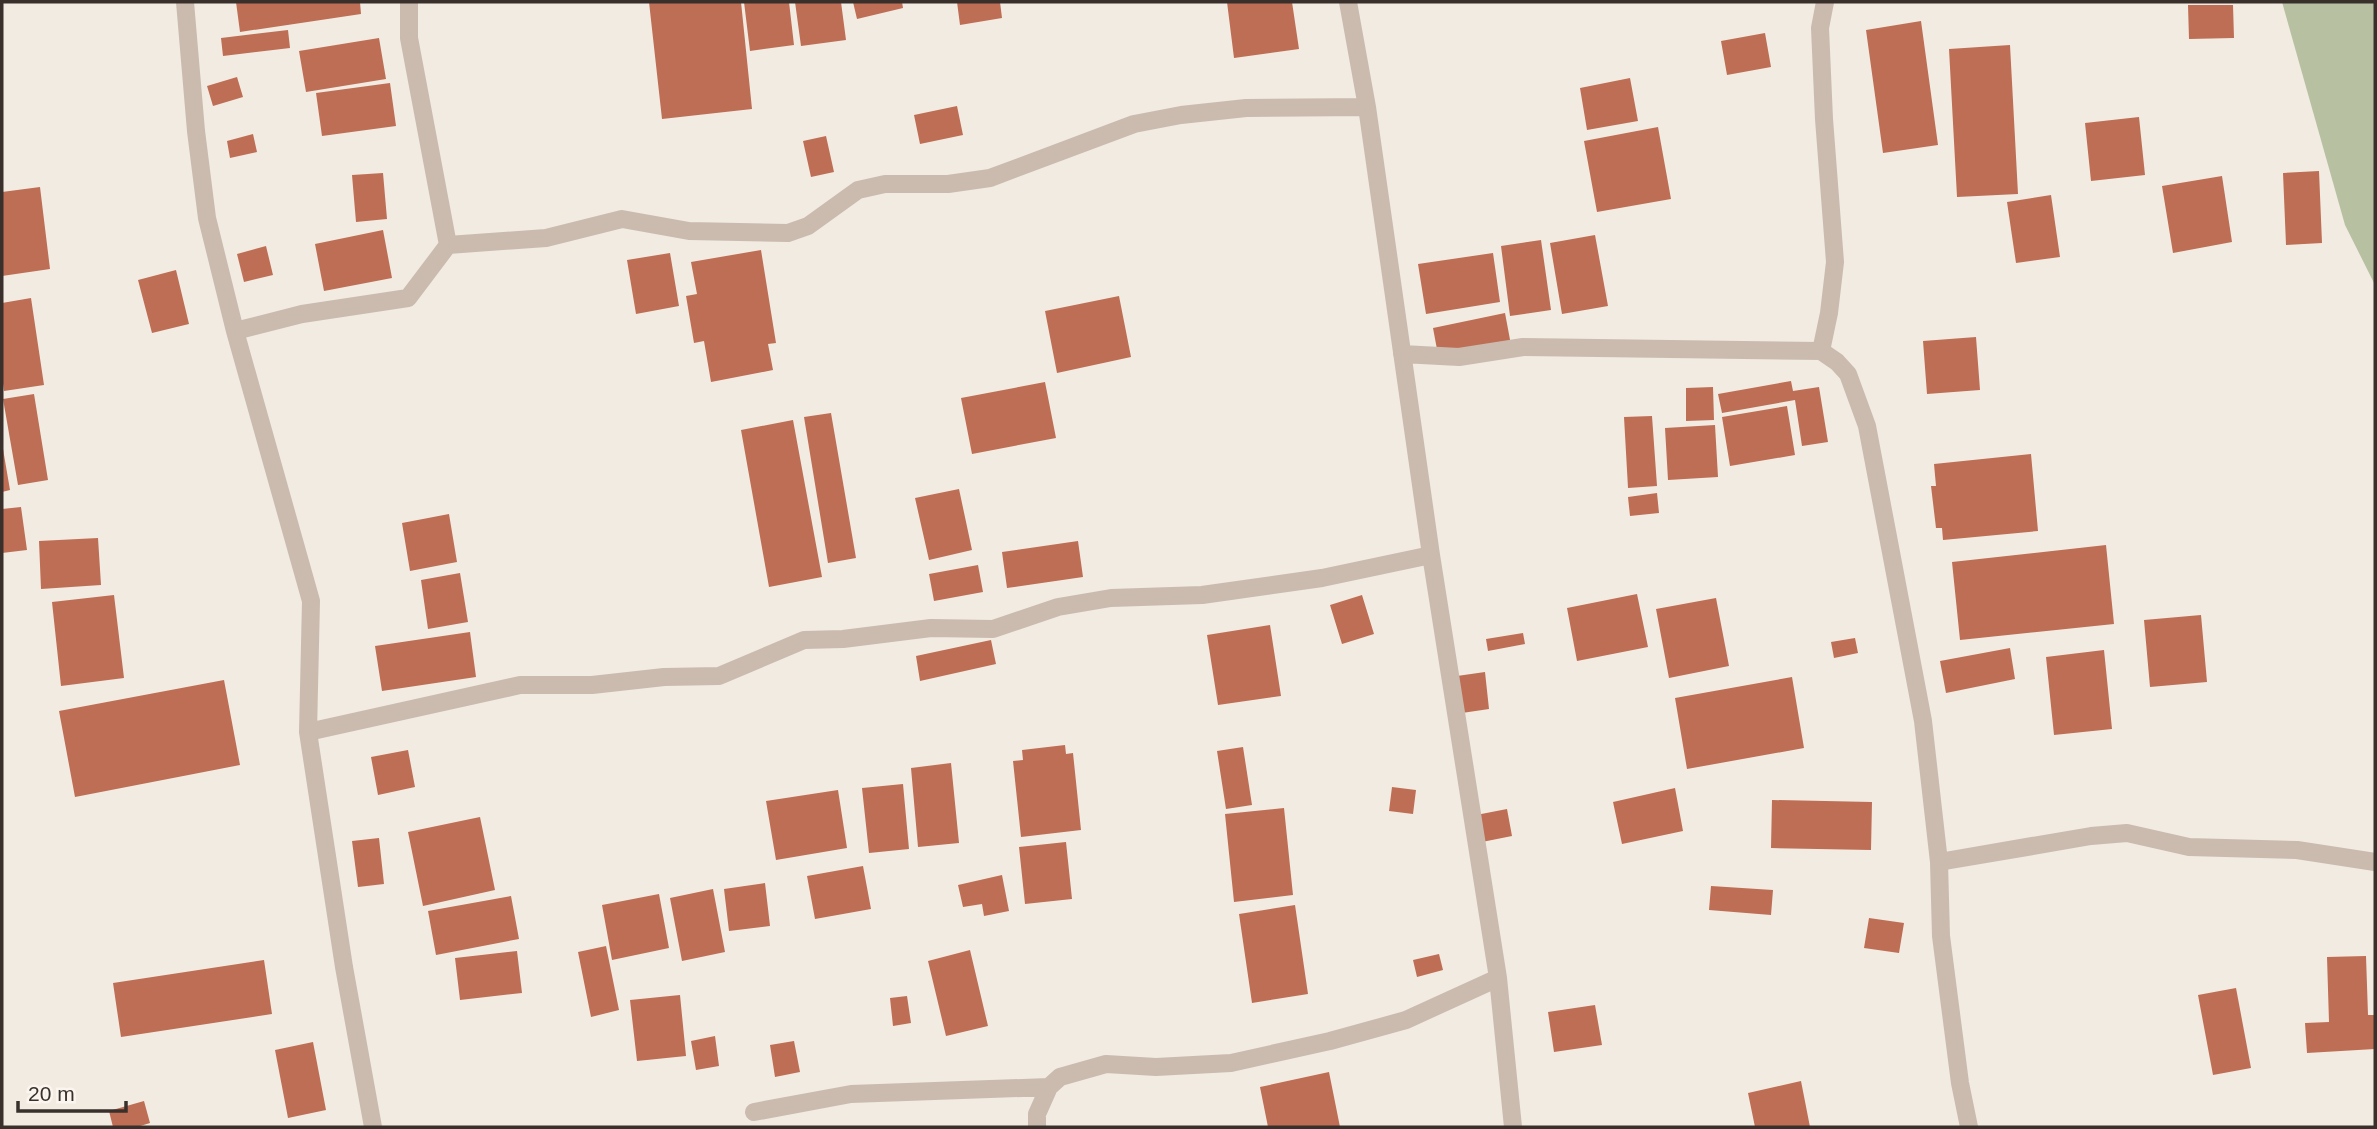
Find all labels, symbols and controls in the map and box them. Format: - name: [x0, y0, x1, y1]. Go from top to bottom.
- scale bar: [18, 1070, 126, 1114]
- text: 20 m: [28, 1082, 75, 1105]

